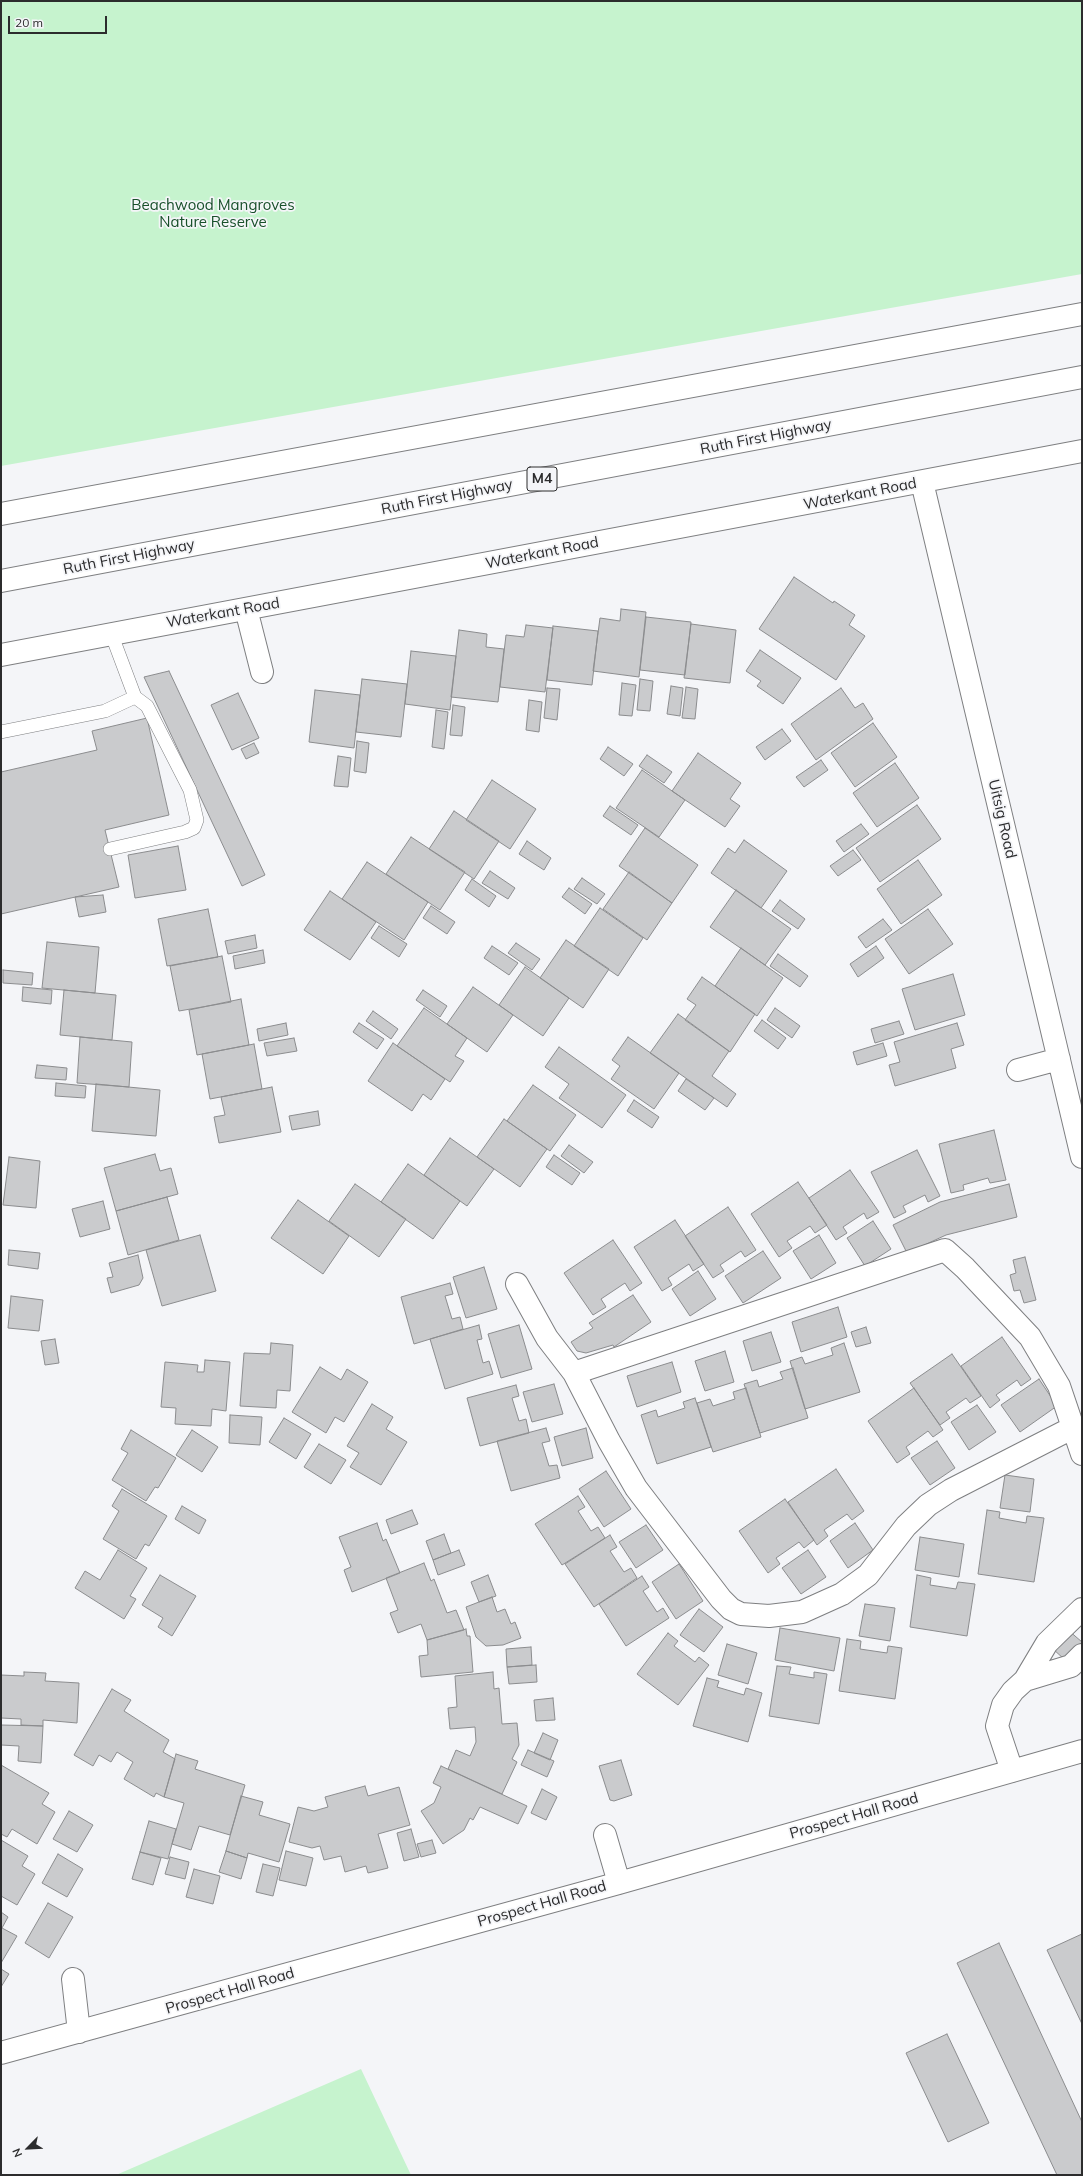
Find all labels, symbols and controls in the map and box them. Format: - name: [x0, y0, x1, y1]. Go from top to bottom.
- scale bar: [10, 8, 109, 34]
- text: 20 m: [15, 15, 43, 30]
- park label: Beachwood Mangroves Nature Reserve: [131, 196, 295, 231]
- street label: Ruth First Highway: [699, 415, 833, 459]
- road number: M4: [527, 467, 557, 491]
- street label: Waterkant Road: [802, 474, 918, 514]
- street label: Ruth First Highway: [380, 475, 514, 519]
- street label: Waterkant Road: [484, 533, 600, 573]
- street label: Ruth First Highway: [62, 535, 196, 579]
- street label: Waterkant Road: [165, 594, 281, 632]
- street label: Uitsig Road: [984, 778, 1020, 860]
- street label: Prospect Hall Road: [788, 1789, 920, 1843]
- street label: Prospect Hall Road: [476, 1877, 608, 1931]
- street label: Prospect Hall Road: [164, 1964, 296, 2018]
- north arrow: [8, 2128, 48, 2168]
- text: N: [9, 2146, 25, 2160]

